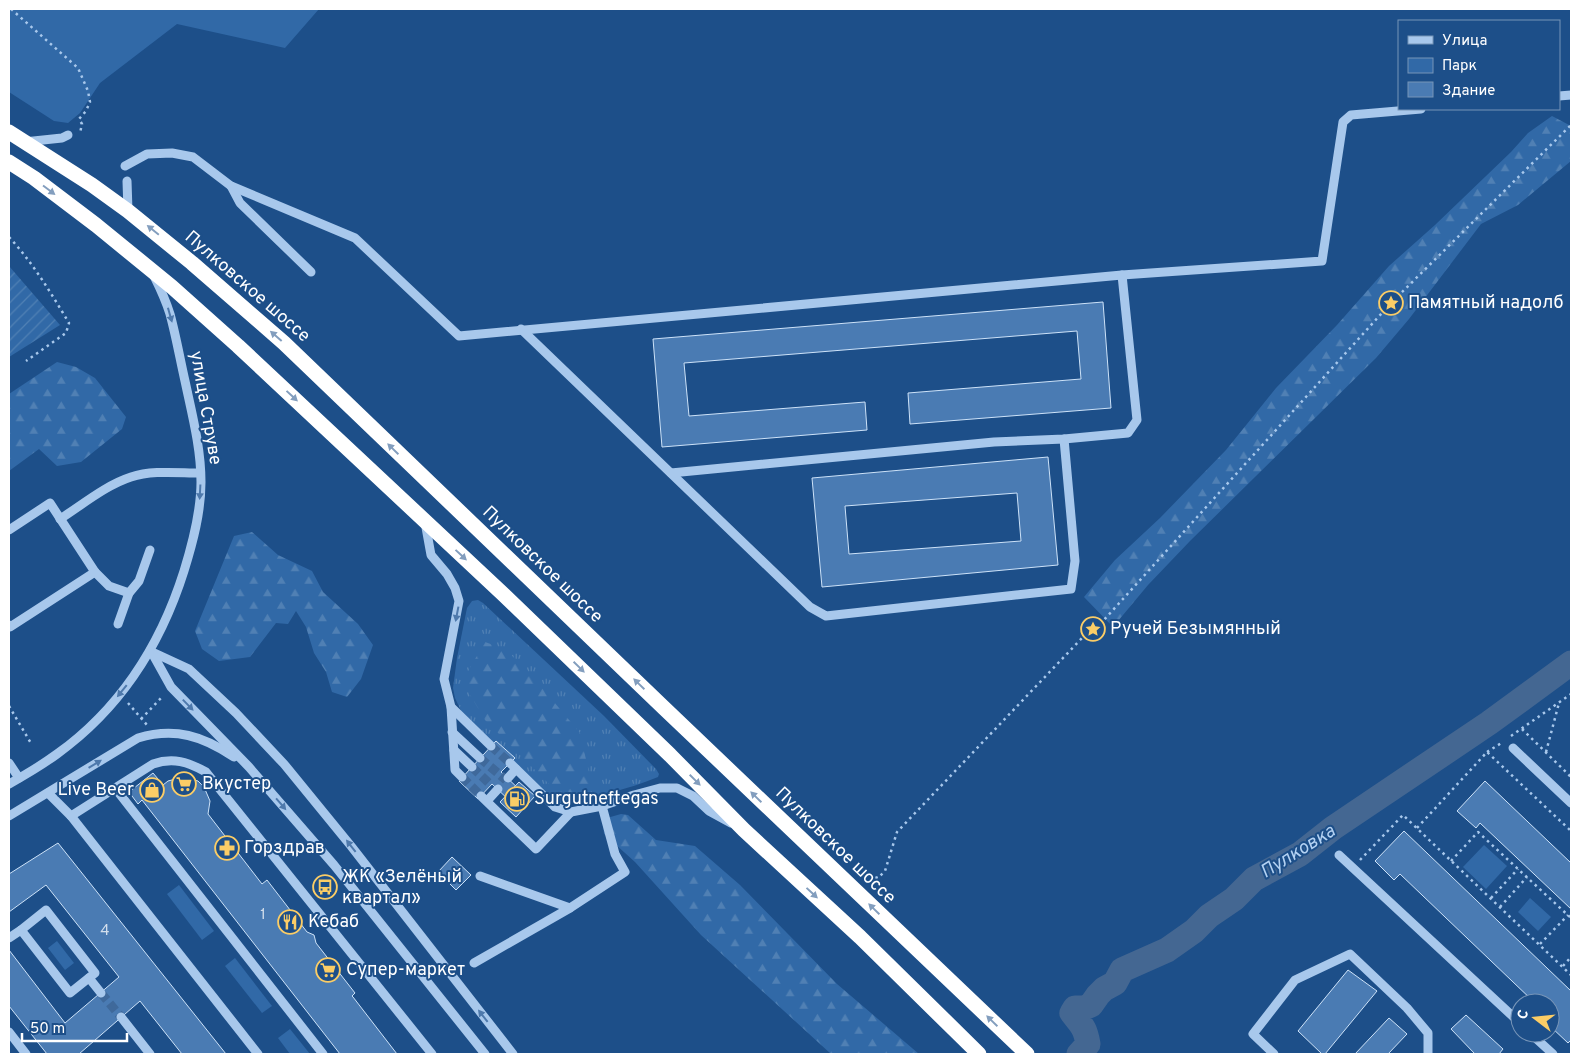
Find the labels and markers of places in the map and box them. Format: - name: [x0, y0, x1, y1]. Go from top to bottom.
- place icon: Памятный надолб: [1378, 290, 1404, 316]
- place label: Памятный надолб: [1408, 292, 1564, 315]
- place icon: Ручей Безымянный: [1080, 616, 1106, 642]
- place label: Ручей Безымянный: [1110, 618, 1281, 641]
- supermarket icon: Вкустер: [171, 771, 197, 797]
- place label: Вкустер: [202, 773, 271, 796]
- shop icon: Live Beer: [139, 777, 165, 803]
- place label: Live Beer: [57, 779, 134, 802]
- fuel station icon: Surgutneftegas: [504, 786, 530, 812]
- place label: Surgutneftegas: [534, 788, 659, 811]
- pharmacy icon: Горздрав: [214, 835, 240, 861]
- place label: Горздрав: [244, 837, 325, 860]
- place label: ЖК «Зелёный квартал»: [342, 866, 462, 910]
- bus stop icon: ЖК «Зелёный квартал»: [312, 874, 338, 900]
- restaurant icon: Кебаб: [277, 909, 303, 935]
- place label: Кебаб: [308, 911, 359, 934]
- supermarket icon: Супер-маркет: [315, 957, 341, 983]
- place label: Супер-маркет: [346, 959, 465, 982]

